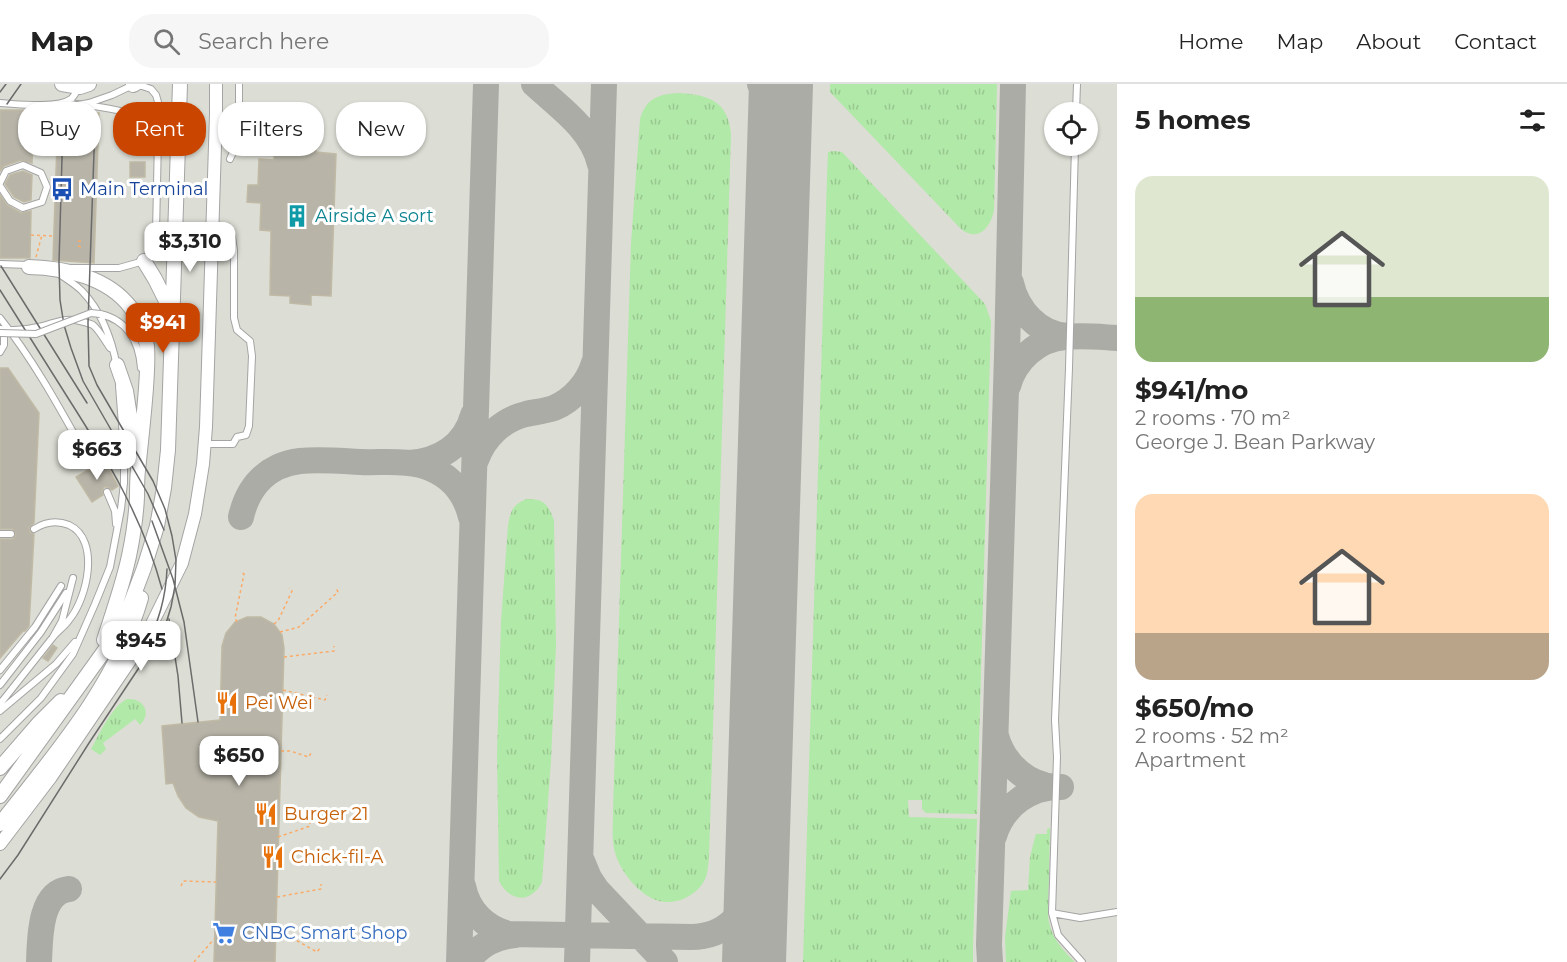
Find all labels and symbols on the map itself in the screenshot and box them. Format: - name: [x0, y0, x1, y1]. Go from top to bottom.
- bus stop icon: Main Terminal: [49, 176, 75, 202]
- place label: Main Terminal: [80, 178, 208, 200]
- building icon: Airside A sort: [284, 203, 310, 229]
- place label: Airside A sort: [315, 205, 434, 227]
- pin: $3,310: [141, 222, 239, 273]
- pin: $941: [127, 303, 199, 354]
- pin: $663: [61, 430, 133, 481]
- pin: $945: [105, 621, 177, 672]
- restaurant icon: Pei Wei: [214, 690, 240, 716]
- place label: Pei Wei: [245, 692, 313, 714]
- pin: $650: [203, 736, 275, 787]
- restaurant icon: Burger 21: [253, 801, 279, 827]
- place label: Burger 21: [284, 803, 369, 825]
- restaurant icon: Chick-fil-A: [260, 844, 286, 870]
- place label: Chick-fil-A: [291, 846, 384, 868]
- supermarket icon: CNBC Smart Shop: [211, 920, 237, 946]
- place label: CNBC Smart Shop: [242, 922, 407, 944]

